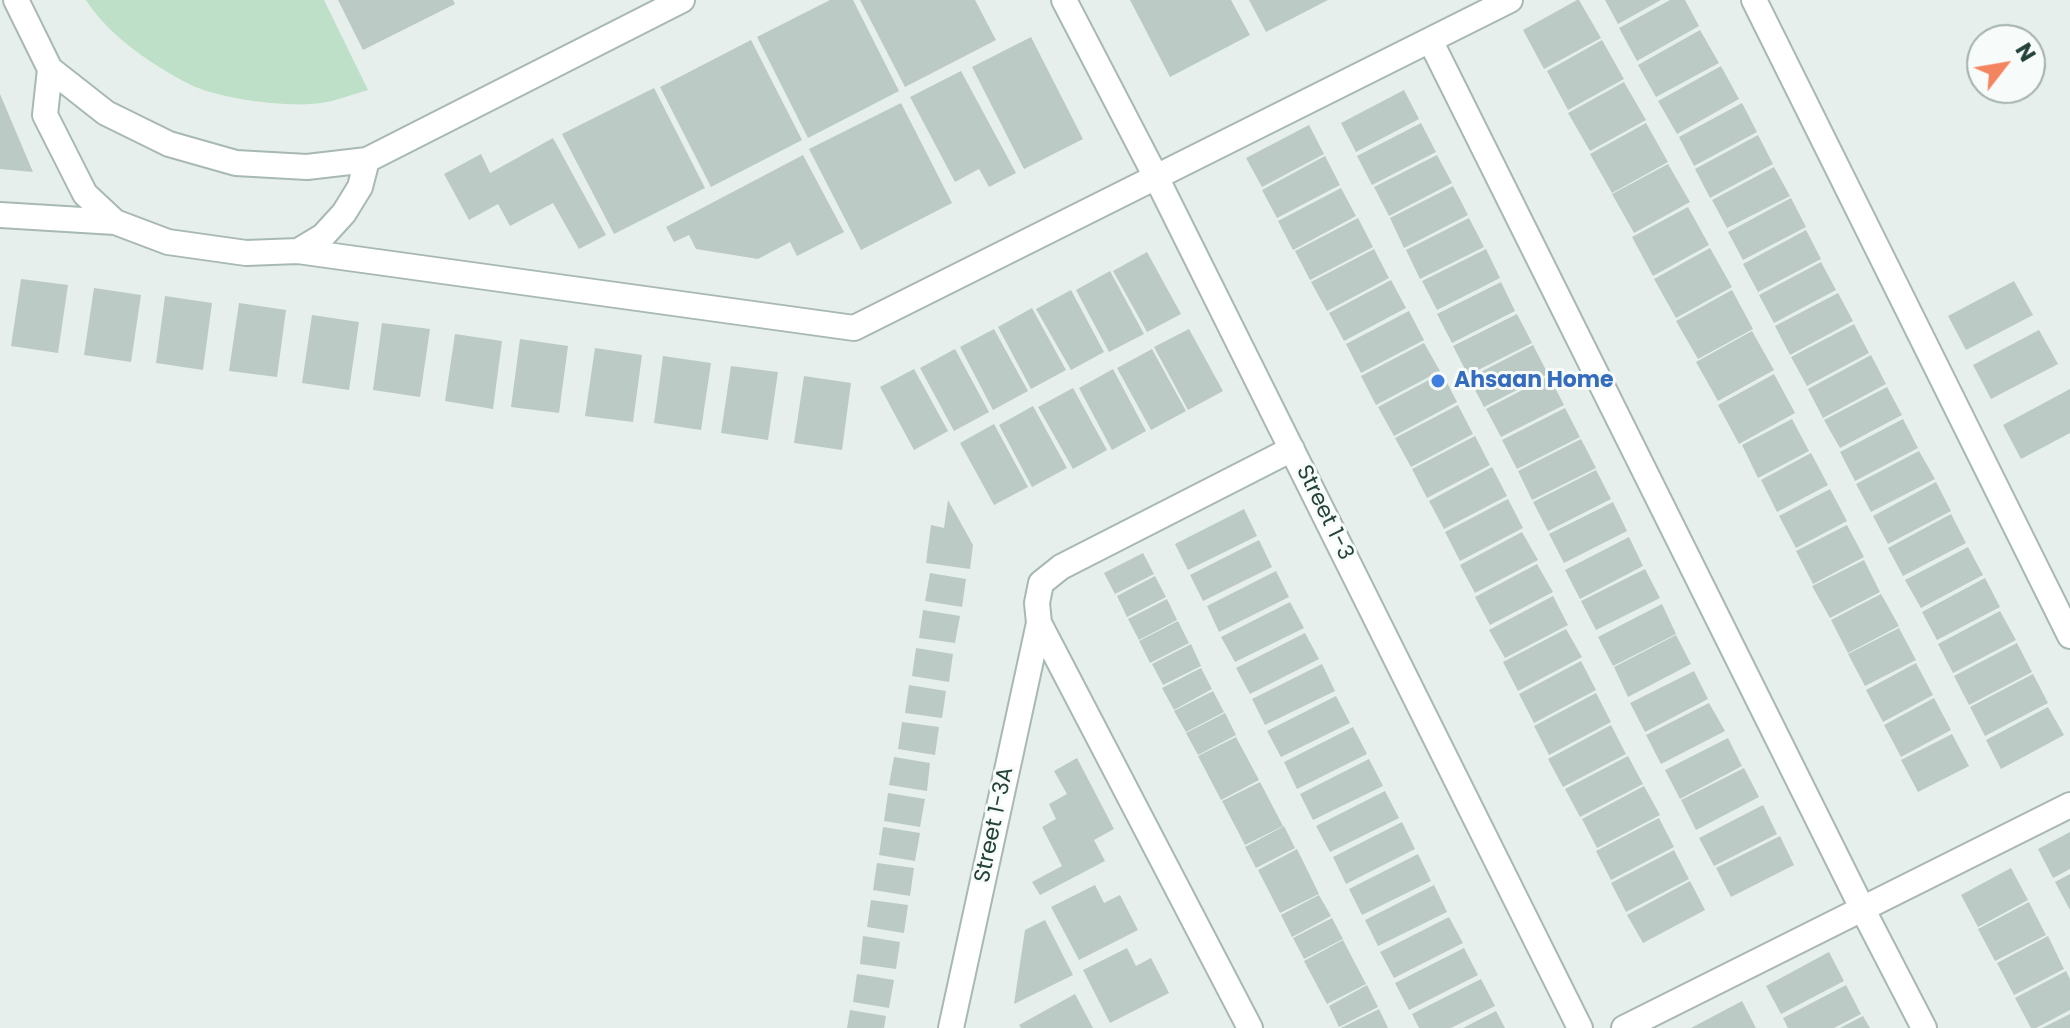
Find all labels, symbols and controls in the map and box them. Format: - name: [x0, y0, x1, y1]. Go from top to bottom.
- north arrow: [1966, 24, 2046, 104]
- text: N: [2008, 37, 2043, 67]
- place label: Ahsaan Home: [1454, 368, 1614, 394]
- marker: Ahsaan Home: [1429, 372, 1447, 390]
- street label: Street 1-3: [1290, 461, 1358, 565]
- street label: Street 1-3A: [970, 765, 1020, 885]

